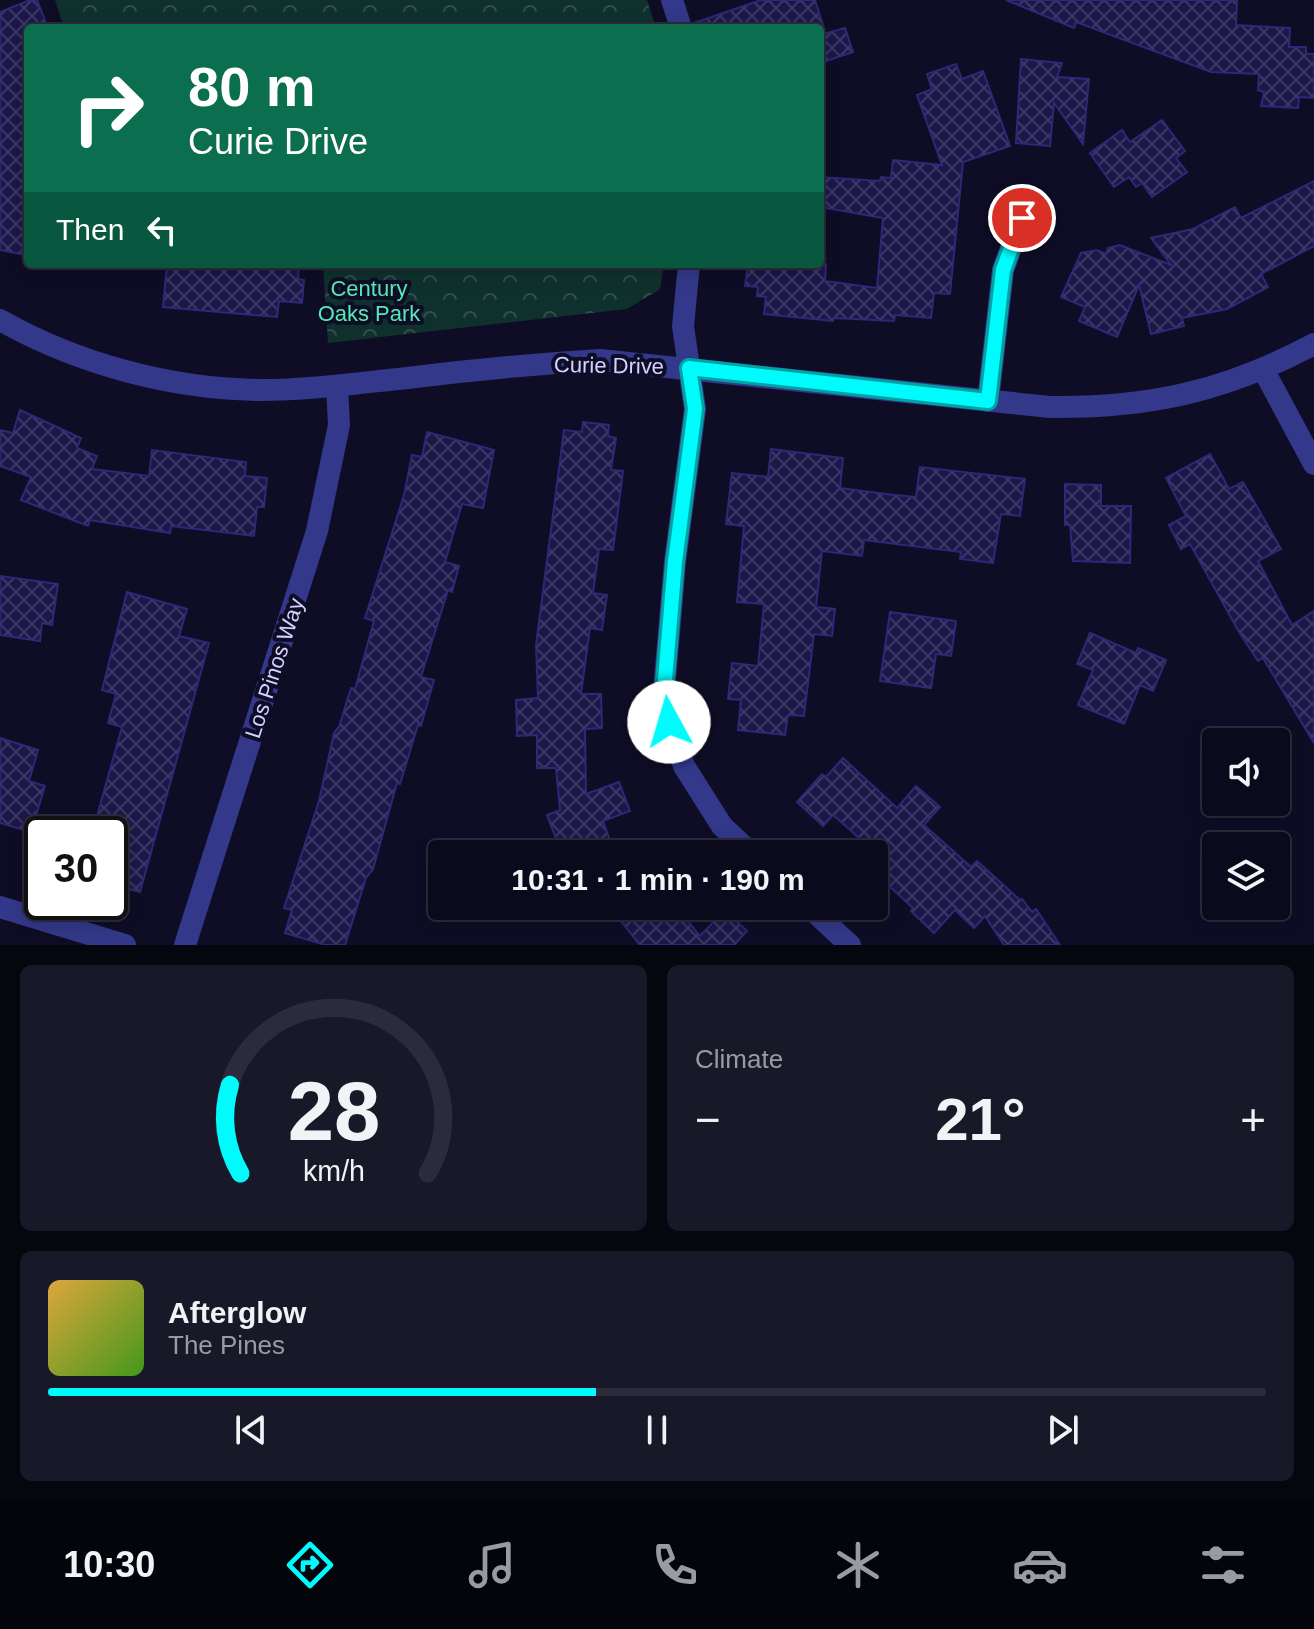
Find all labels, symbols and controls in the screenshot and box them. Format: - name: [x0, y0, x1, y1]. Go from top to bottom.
- text: 80 m: [188, 55, 316, 118]
- icon: right: [56, 56, 160, 160]
- text: Curie Drive: [188, 121, 368, 162]
- pin: [988, 184, 1056, 252]
- icon: arrive: [1000, 196, 1044, 240]
- icon: left: [140, 208, 184, 252]
- text: Then: [56, 213, 124, 246]
- park label: Century Oaks Park: [318, 276, 421, 326]
- street label: Curie Drive: [554, 352, 664, 379]
- street label: Los Pinos Way: [240, 595, 309, 741]
- position arrow: [627, 680, 711, 764]
- map controls: [1202, 728, 1290, 920]
- button: sound: [1202, 728, 1290, 816]
- speed limit sign: 30: [24, 816, 128, 920]
- button: layers: [1202, 832, 1290, 920]
- text: 10:31 · 1 min · 190 m: [511, 863, 805, 896]
- text: Climate: [695, 1044, 783, 1074]
- text: 28: [287, 1065, 380, 1158]
- text: 21°: [935, 1086, 1026, 1153]
- text: −: [695, 1095, 721, 1144]
- text: +: [1240, 1095, 1266, 1144]
- text: km/h: [303, 1155, 364, 1187]
- text: Afterglow: [168, 1296, 306, 1329]
- text: The Pines: [168, 1330, 285, 1360]
- icon: previous: [229, 1408, 273, 1452]
- icon: pause: [635, 1408, 679, 1452]
- icon: next: [1041, 1408, 1085, 1452]
- icon: directions: [282, 1537, 338, 1593]
- icon: music: [464, 1537, 520, 1593]
- icon: phone: [647, 1537, 703, 1593]
- icon: climate: [830, 1537, 886, 1593]
- icon: car: [1012, 1537, 1068, 1593]
- icon: filters: [1195, 1537, 1251, 1593]
- text: 10:30: [63, 1544, 155, 1585]

